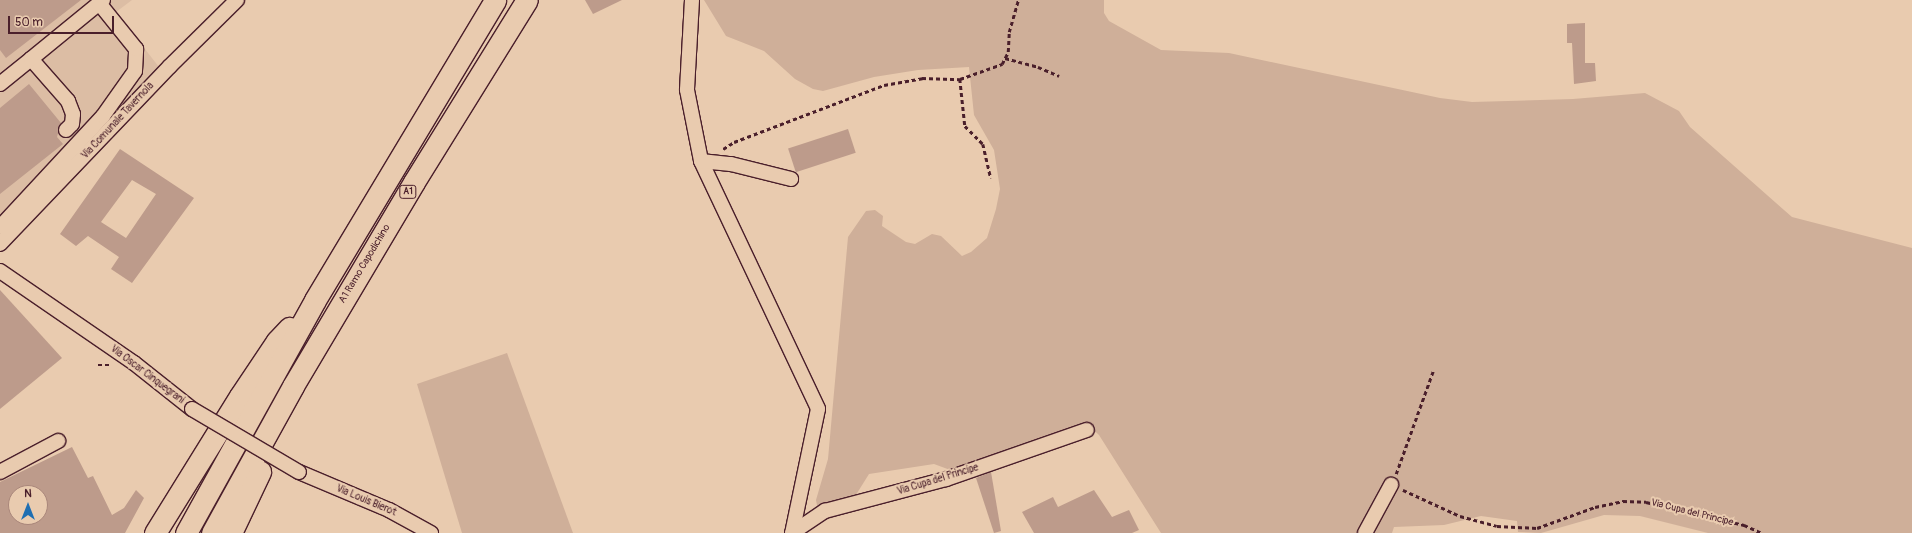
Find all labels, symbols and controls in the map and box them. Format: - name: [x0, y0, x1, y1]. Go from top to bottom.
- scale bar: [10, 8, 116, 34]
- text: 50 m: [15, 15, 43, 30]
- street label: Via Comunale Tavernola: [79, 80, 157, 162]
- road number: A1: [399, 185, 417, 199]
- street label: A1 Ramo Capodichino: [337, 222, 393, 306]
- street label: Via Oscar Cinquegrani: [108, 343, 186, 407]
- street label: Via Cupa del Principe: [896, 462, 980, 498]
- street label: Via Louis Bierot: [334, 483, 398, 519]
- north arrow: [8, 485, 48, 525]
- text: N: [24, 487, 32, 500]
- street label: Via Cupa del Principe: [1650, 497, 1734, 529]

